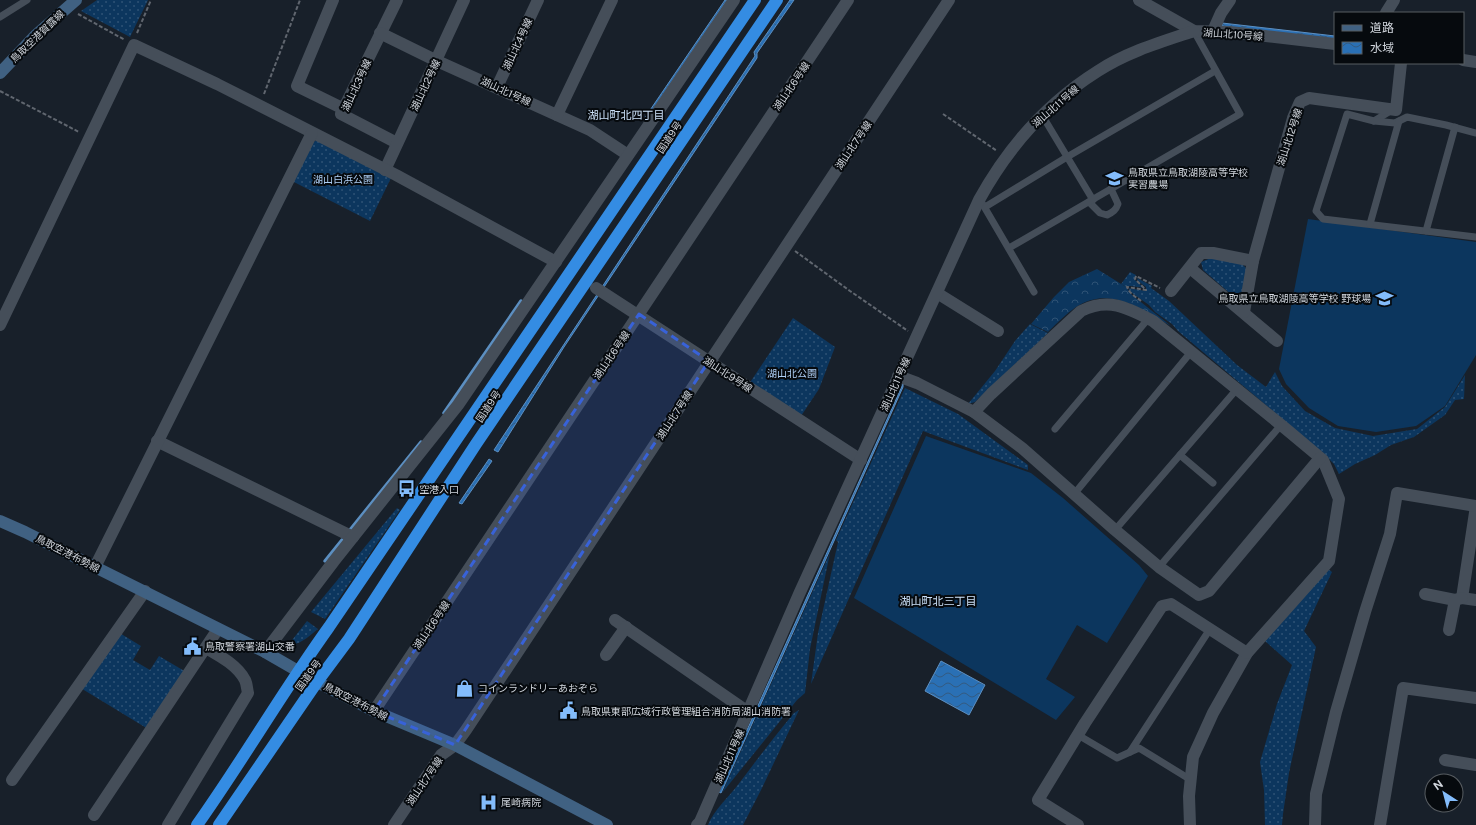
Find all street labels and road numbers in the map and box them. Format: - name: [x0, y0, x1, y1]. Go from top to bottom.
- street label: 鳥取空港賀露線: [8, 7, 66, 65]
- street label: 湖山北4号線: [500, 16, 534, 72]
- street label: 湖山北10号線: [1203, 26, 1263, 42]
- street label: 湖山北3号線: [339, 57, 373, 113]
- street label: 湖山北2号線: [408, 57, 442, 113]
- street label: 湖山北6号線: [770, 59, 812, 113]
- street label: 湖山北1号線: [479, 74, 533, 108]
- street label: 湖山北11号線: [1029, 82, 1081, 130]
- street label: 湖山北12号線: [1274, 107, 1304, 167]
- street label: 湖山北7号線: [832, 118, 874, 172]
- street label: 国道9号: [654, 119, 684, 155]
- street label: 湖山北6号線: [590, 328, 632, 382]
- street label: 湖山北9号線: [701, 354, 755, 394]
- street label: 湖山北11号線: [878, 355, 912, 413]
- street label: 国道9号: [473, 388, 503, 424]
- street label: 湖山北7号線: [654, 388, 694, 442]
- street label: 鳥取空港布勢線: [34, 532, 102, 574]
- street label: 湖山北6号線: [410, 598, 452, 652]
- street label: 国道9号: [292, 657, 324, 693]
- street label: 鳥取空港布勢線: [322, 680, 390, 722]
- street label: 湖山北11号線: [712, 727, 746, 785]
- street label: 湖山北7号線: [403, 754, 445, 808]

